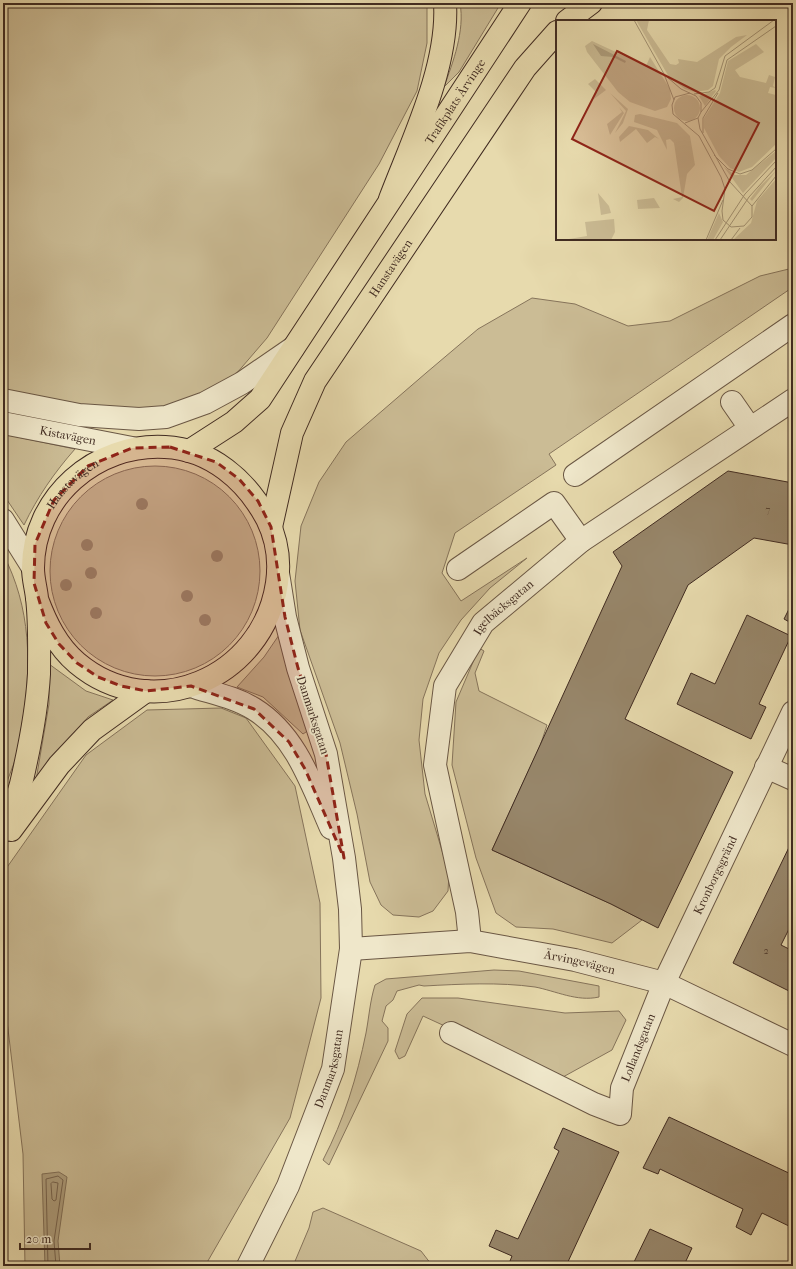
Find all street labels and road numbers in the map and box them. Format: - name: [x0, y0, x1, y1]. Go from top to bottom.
- street label: Trafikplats Ärvinge: [422, 56, 488, 147]
- street label: Hanstavägen: [366, 237, 415, 300]
- street label: Kistavägen: [38, 423, 97, 448]
- street label: Hanstavägen: [44, 456, 101, 512]
- street label: Igelbäcksgatan: [470, 577, 536, 638]
- street label: Danmarksgatan: [294, 674, 332, 756]
- street label: Kronborgsgränd: [691, 833, 740, 917]
- street label: Ärvingevägen: [542, 946, 617, 977]
- street label: Lollandsgatan: [618, 1012, 658, 1084]
- street label: Danmarksgatan: [312, 1028, 346, 1110]

